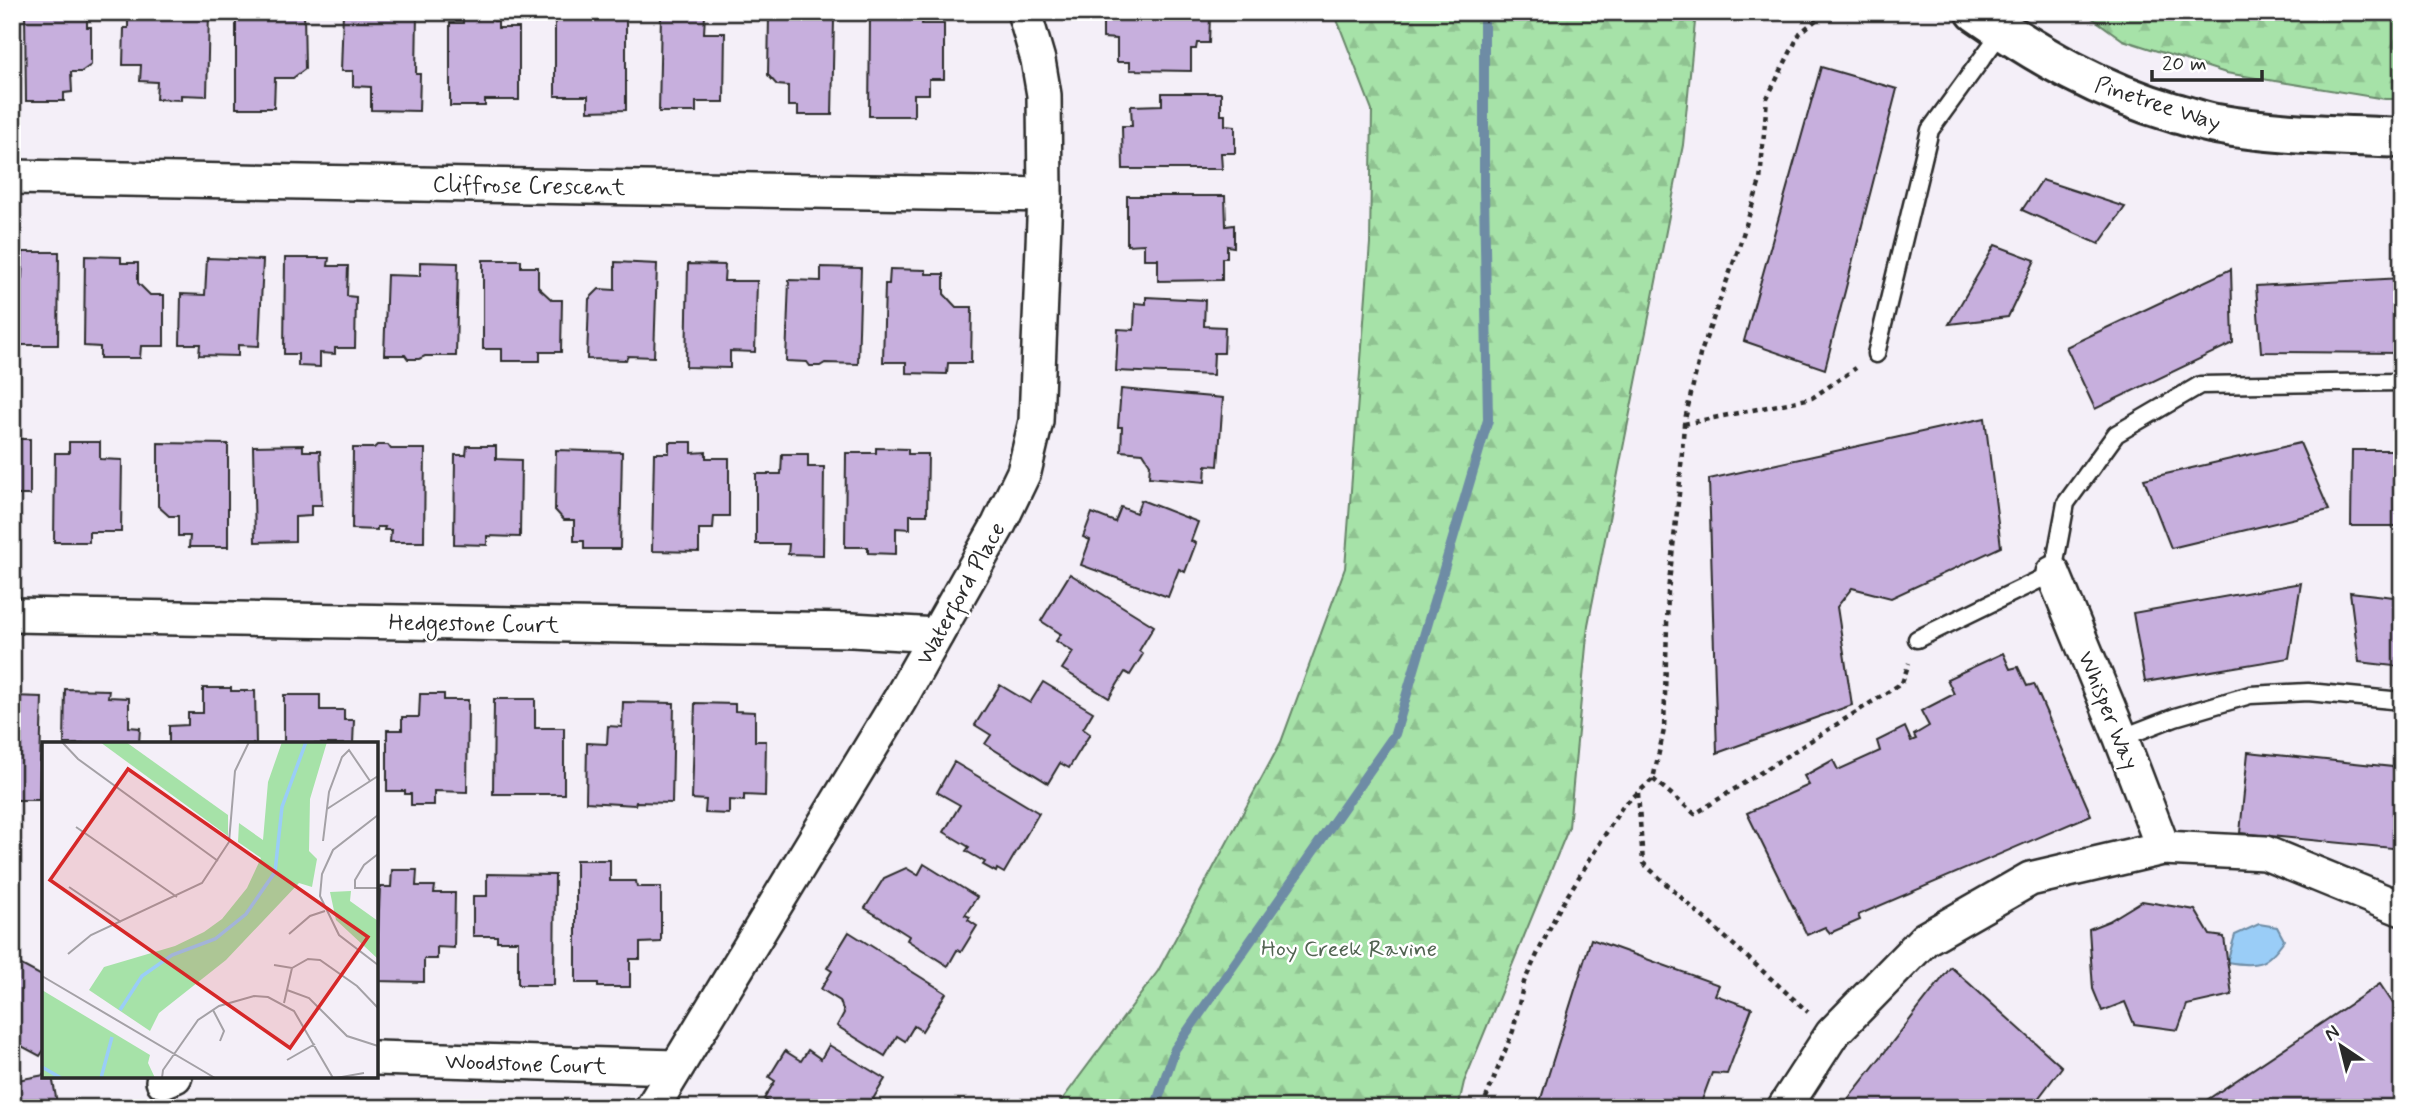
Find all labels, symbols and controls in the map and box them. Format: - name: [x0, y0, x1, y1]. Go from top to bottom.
- scale bar: [2152, 38, 2262, 82]
- text: 20 m: [2162, 50, 2207, 78]
- street label: Pinetree Way: [2091, 70, 2224, 139]
- street label: Cliffrose Crescent: [432, 170, 626, 204]
- street label: Waterford Place: [910, 517, 1014, 671]
- street label: Hedgestone Court: [388, 609, 560, 643]
- street label: Whisper Way: [2070, 647, 2145, 774]
- inset map: [42, 742, 378, 1078]
- park label: Hoy Creek Ravine: [1261, 935, 1437, 965]
- north arrow: [2306, 1012, 2376, 1082]
- text: N: [2320, 1019, 2344, 1047]
- street label: Woodstone Court: [445, 1047, 608, 1083]

